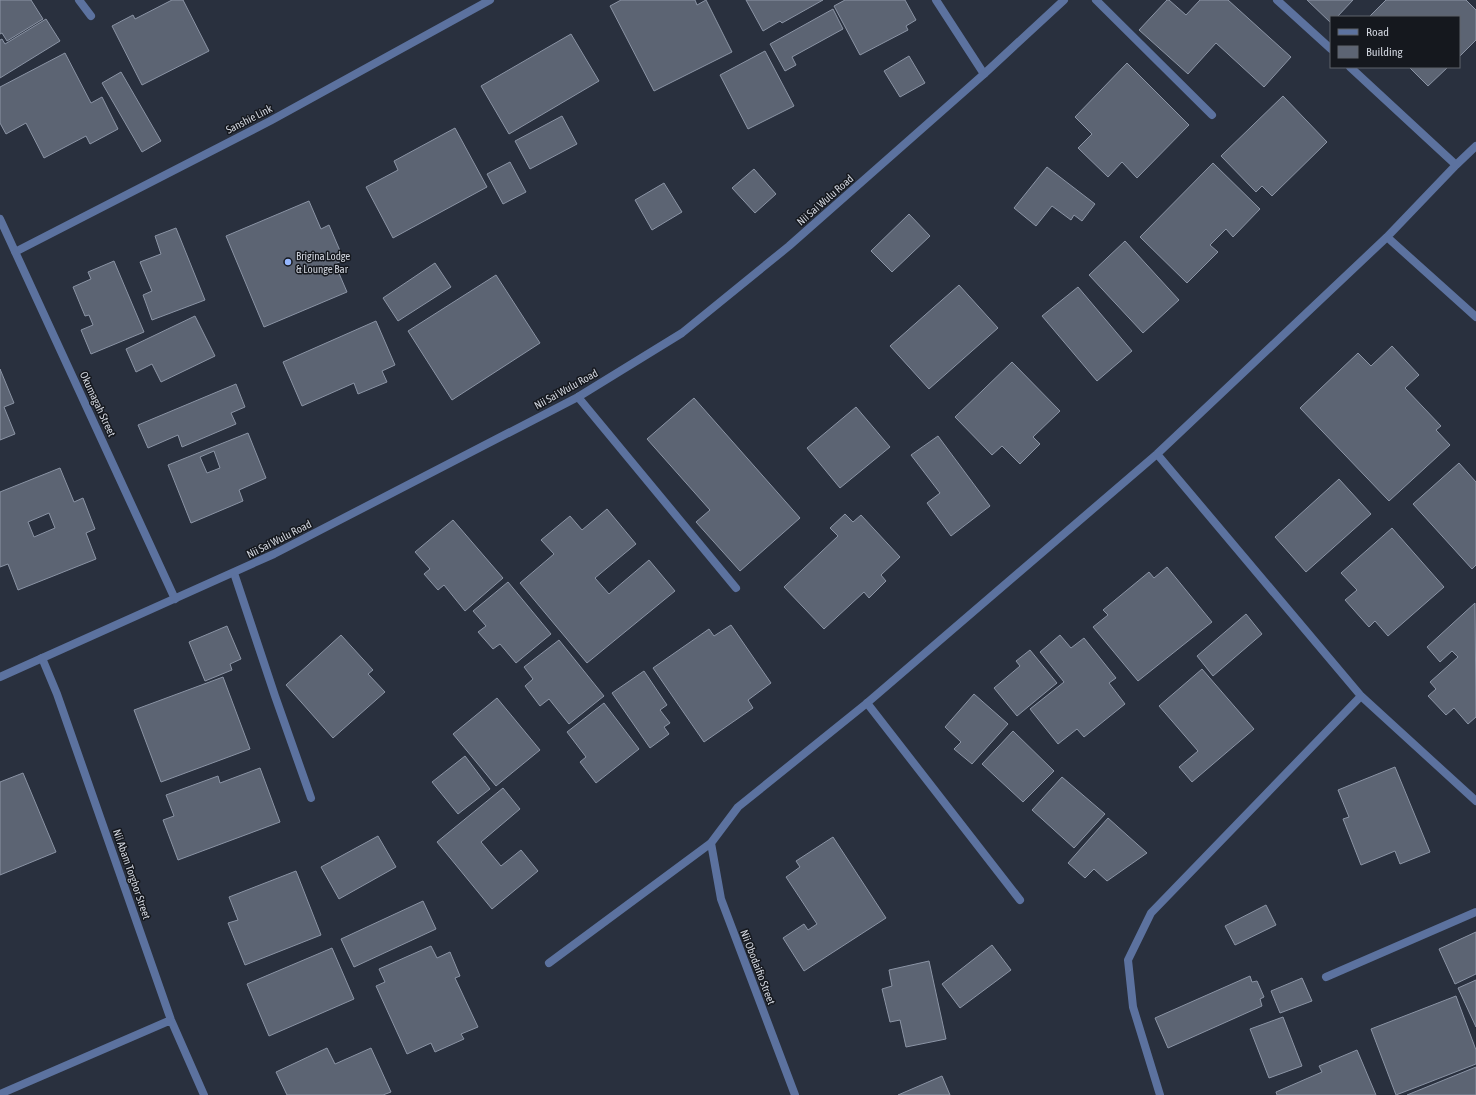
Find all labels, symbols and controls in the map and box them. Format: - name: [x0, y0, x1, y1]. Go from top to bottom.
- legend: [1330, 16, 1460, 68]
- text: Road: [1366, 25, 1389, 39]
- text: Building: [1366, 45, 1404, 59]
- street label: Sanshie Link: [224, 102, 274, 136]
- street label: Nii Sai Wulu Road: [794, 172, 856, 228]
- place label: Brigina Lodge & Lounge Bar: [296, 250, 350, 275]
- marker: Brigina Lodge & Lounge Bar: [283, 257, 293, 267]
- street label: Nii Sai Wulu Road: [532, 367, 600, 411]
- street label: Okumagah Street: [78, 370, 118, 438]
- street label: Nii Sai Wulu Road: [245, 518, 313, 560]
- street label: Nii Abam Torgbor Street: [111, 827, 153, 921]
- street label: Nii Obodaifio Street: [738, 928, 778, 1006]

